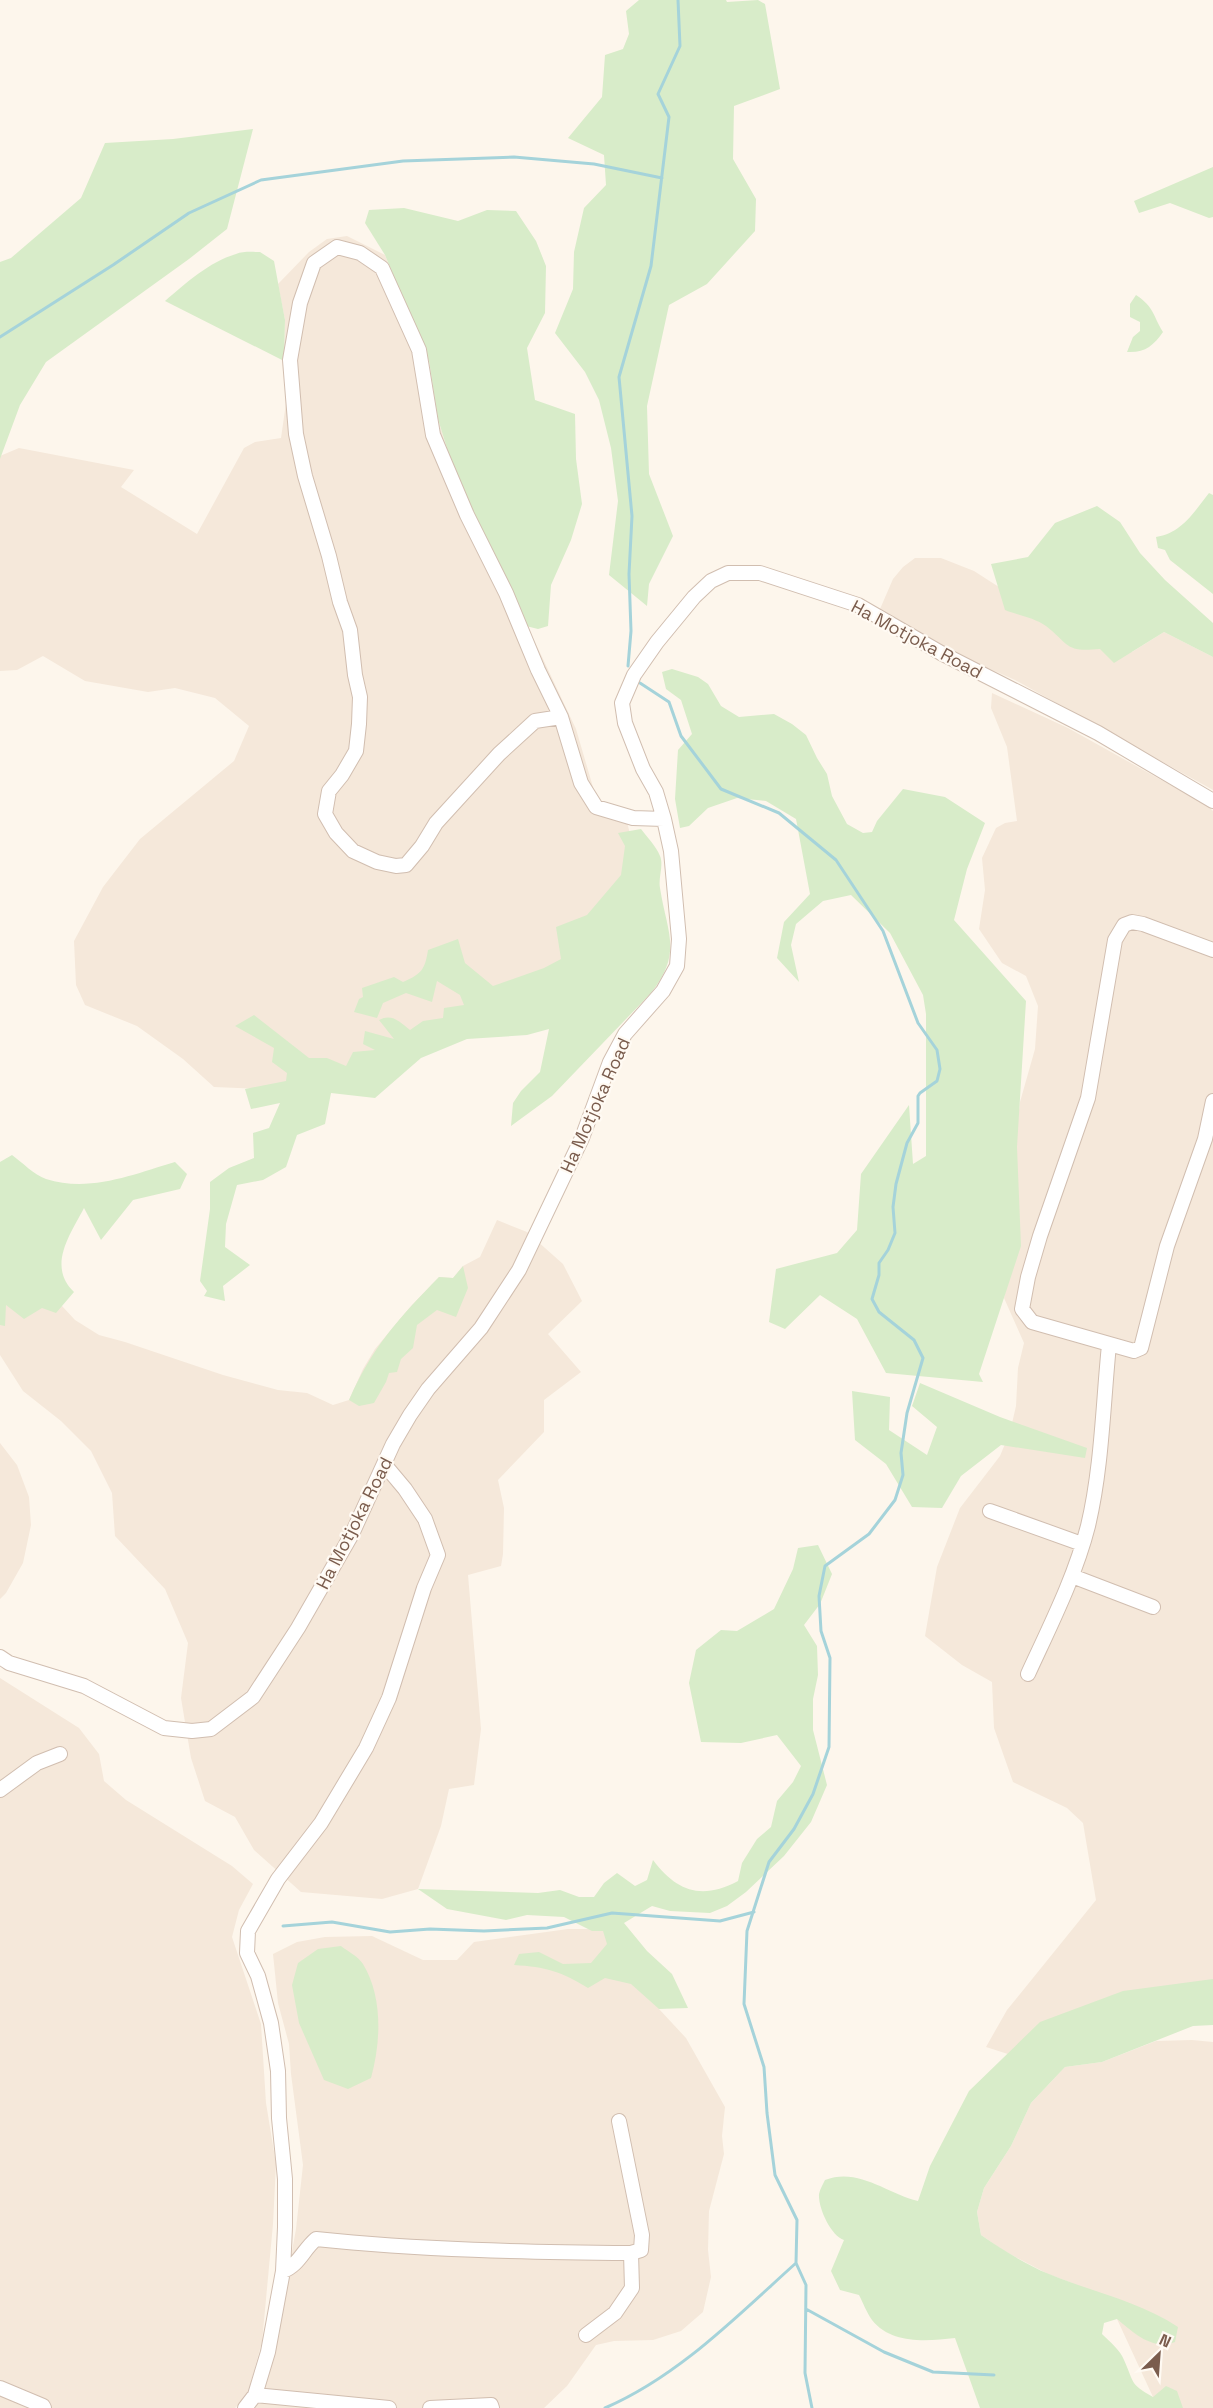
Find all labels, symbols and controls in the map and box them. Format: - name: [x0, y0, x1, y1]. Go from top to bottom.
- street label: Ha Motjoka Road: [847, 595, 987, 683]
- street label: Ha Motjoka Road: [555, 1034, 635, 1176]
- street label: Ha Motjoka Road: [311, 1453, 397, 1593]
- north arrow: [1129, 2324, 1189, 2384]
- text: N: [1156, 2329, 1174, 2353]

